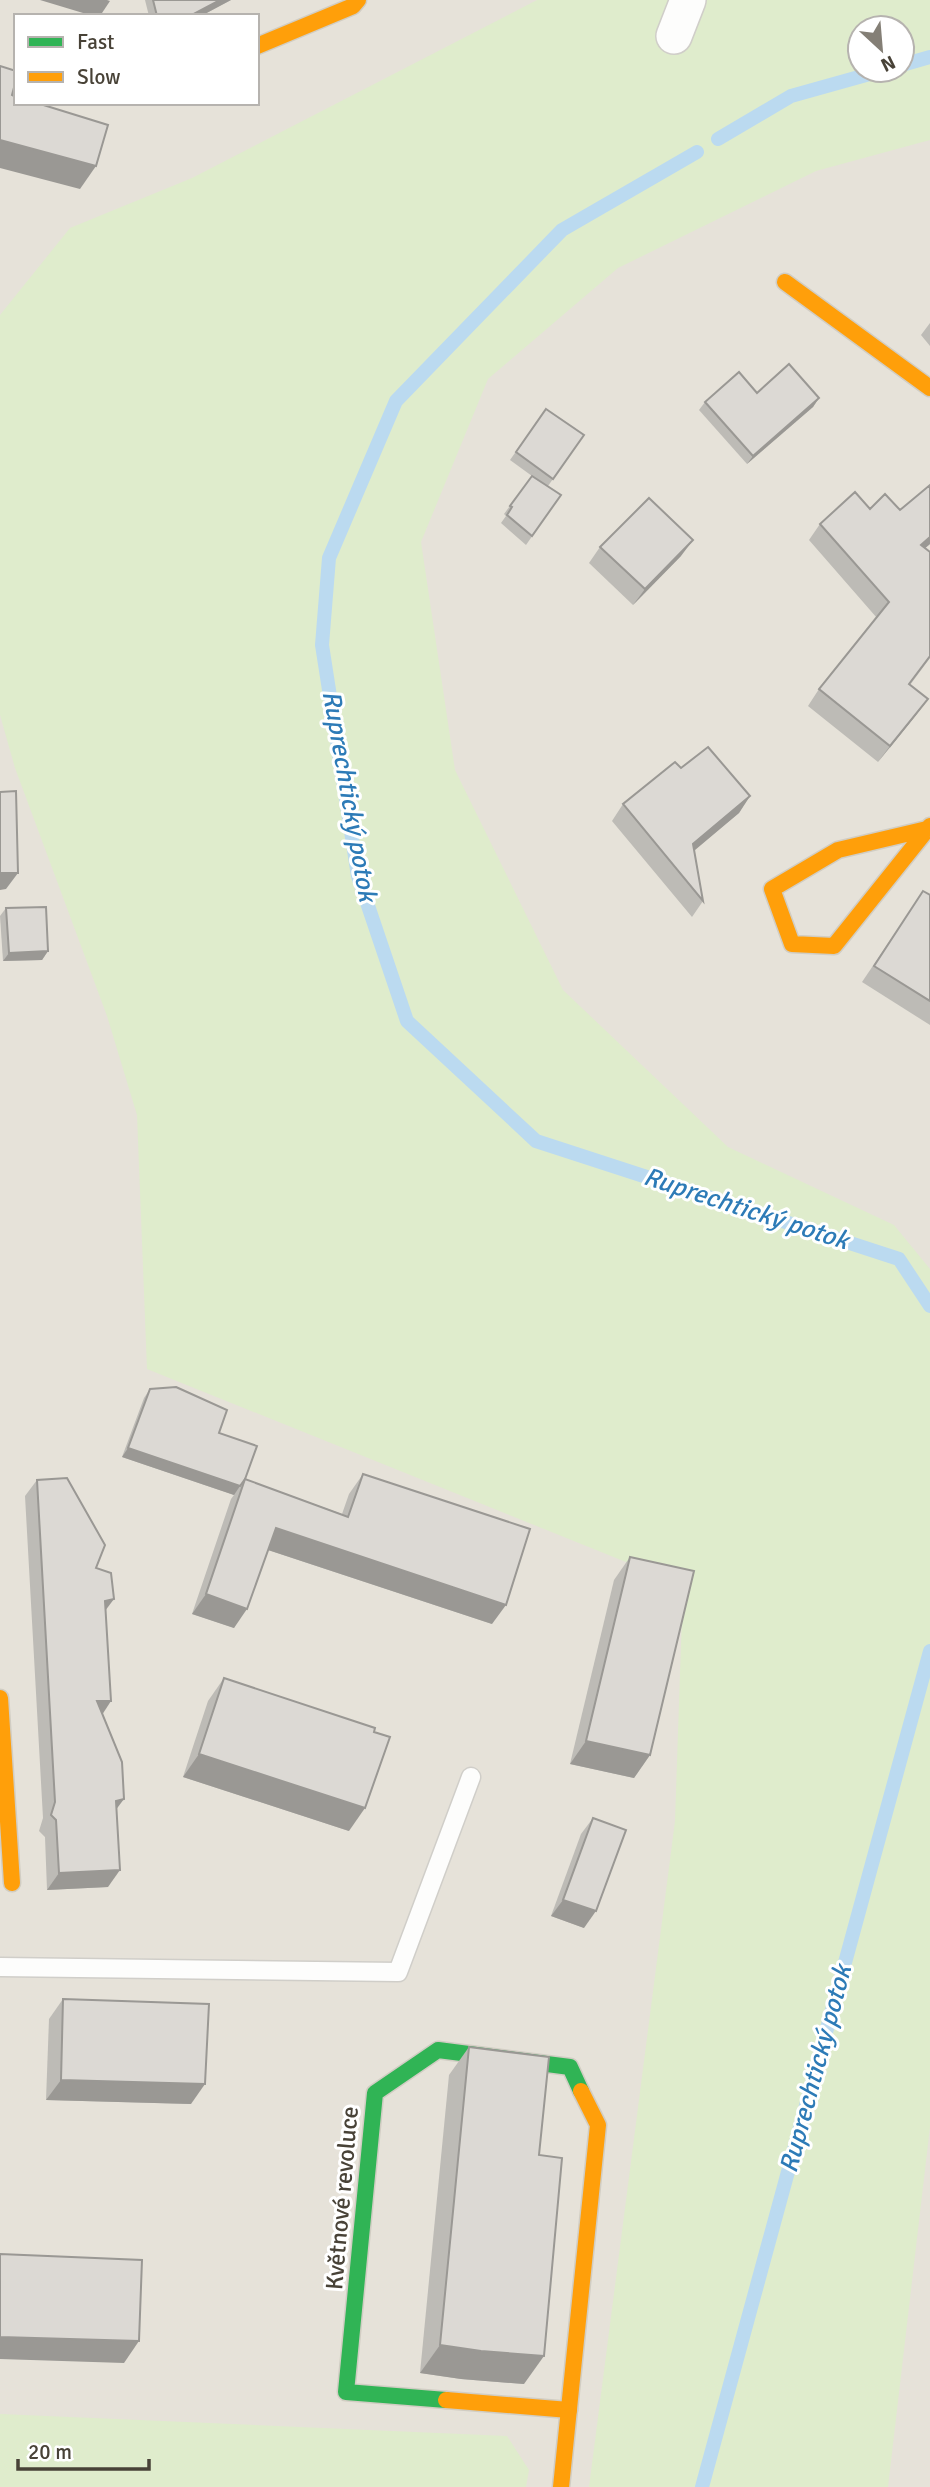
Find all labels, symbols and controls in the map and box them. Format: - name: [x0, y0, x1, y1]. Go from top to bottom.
- legend: [14, 14, 259, 105]
- north arrow: [846, 14, 916, 84]
- text: Fast: [77, 29, 114, 55]
- text: N: [877, 50, 899, 77]
- text: Slow: [77, 64, 121, 90]
- water label: Ruprechtický potok: [315, 688, 384, 906]
- water label: Ruprechtický potok: [640, 1161, 854, 1258]
- water label: Ruprechtický potok: [773, 1960, 860, 2176]
- street label: Květnové revoluce: [319, 2105, 365, 2291]
- scale bar: [18, 2428, 149, 2472]
- text: 20 m: [28, 2439, 72, 2465]

